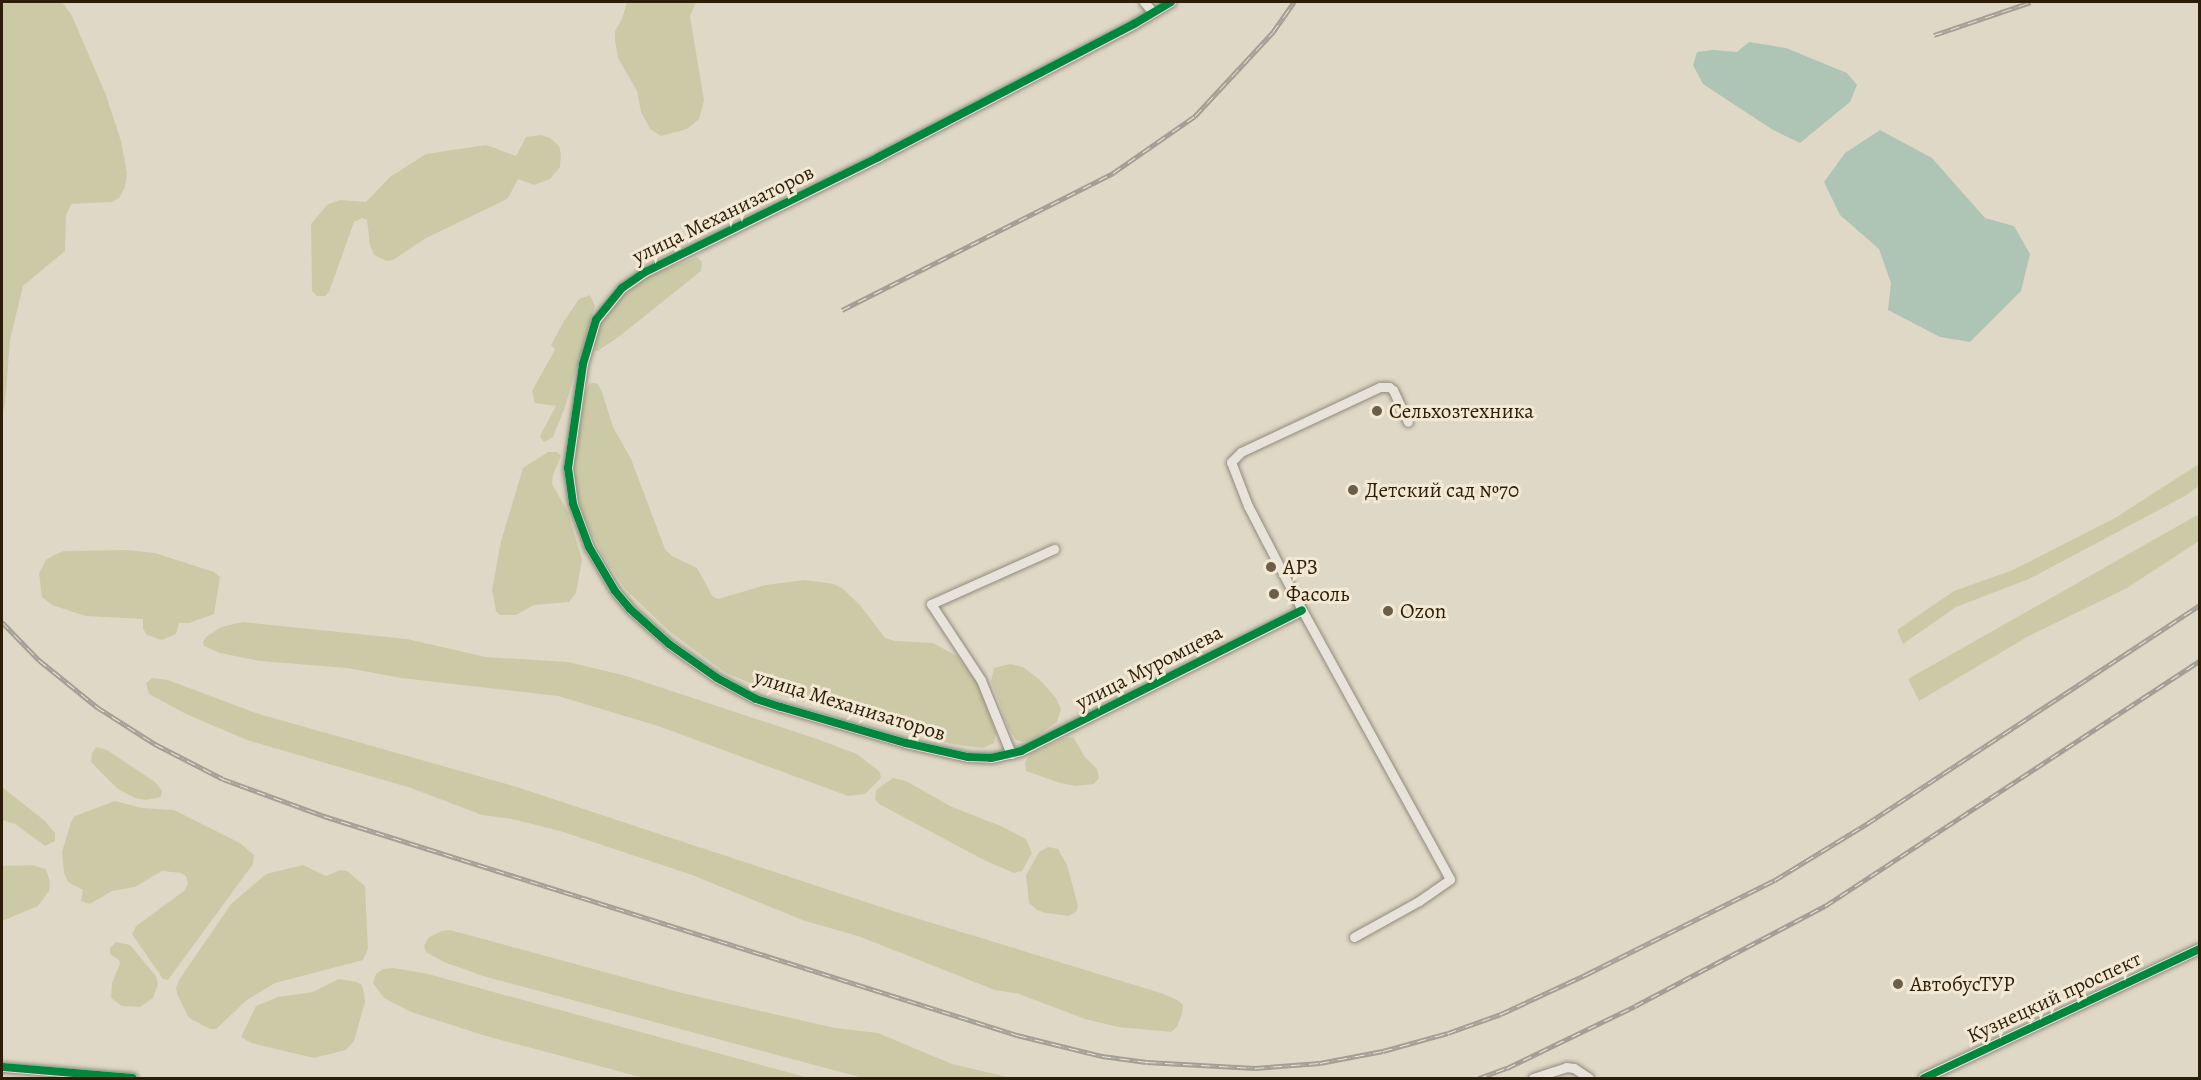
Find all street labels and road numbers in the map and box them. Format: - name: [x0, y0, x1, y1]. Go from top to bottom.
- street label: улица Механизаторов: [628, 159, 818, 269]
- street label: улица Муромцева: [1071, 619, 1227, 715]
- street label: улица Механизаторов: [751, 664, 949, 746]
- street label: Кузнецкий проспект: [1963, 946, 2145, 1048]

